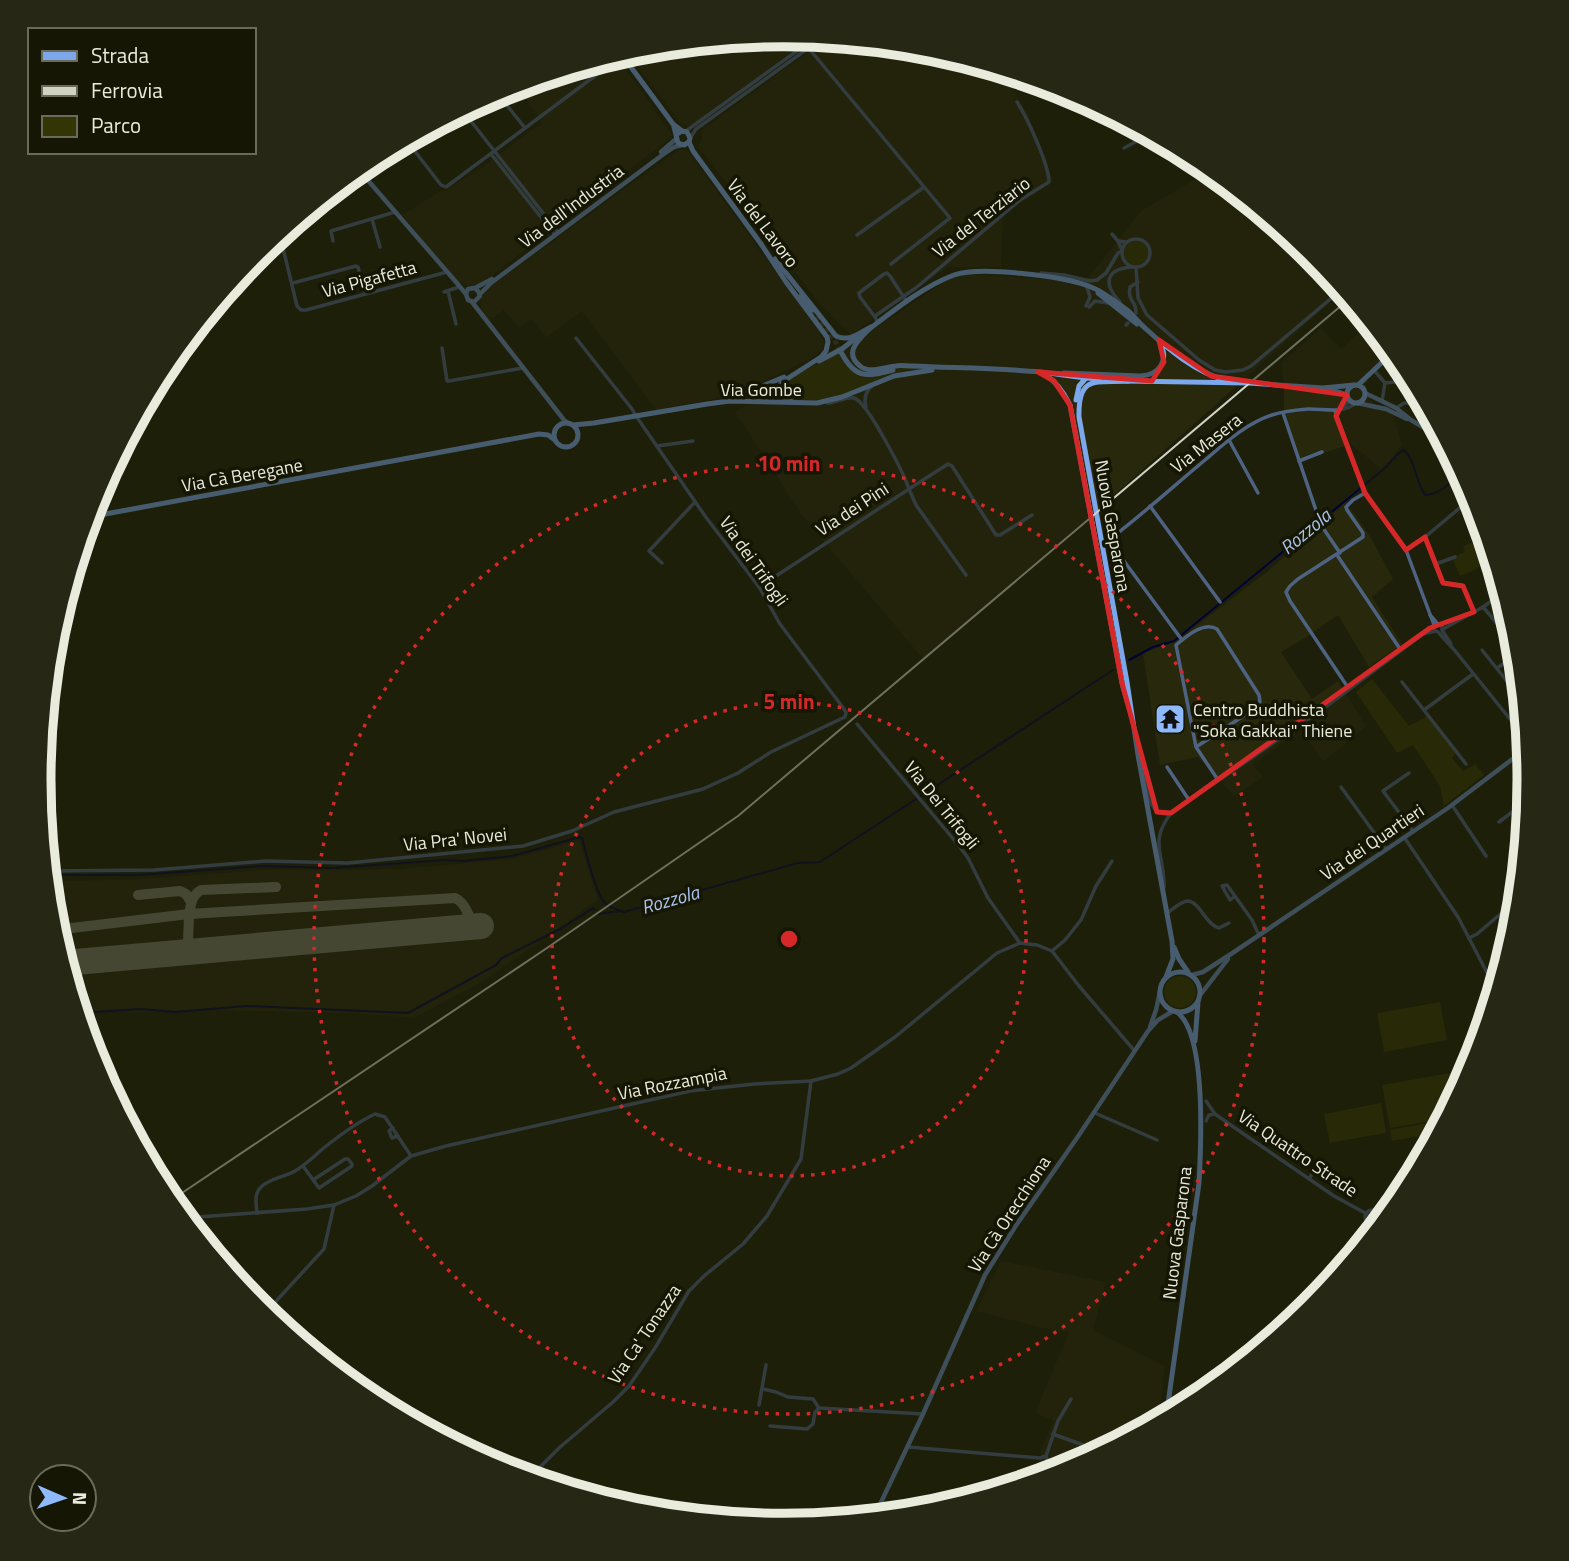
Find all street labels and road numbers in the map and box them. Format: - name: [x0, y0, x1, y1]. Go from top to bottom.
- street label: Via dell'Industria: [513, 158, 629, 254]
- street label: Via del Terziario: [926, 170, 1036, 264]
- street label: Via del Lavoro: [721, 173, 805, 273]
- street label: Via Pigafetta: [319, 253, 419, 305]
- street label: Via Gombe: [720, 376, 802, 403]
- street label: Via Masera: [1164, 406, 1248, 480]
- street label: Via Cà Beregane: [179, 451, 305, 499]
- street label: Nuova Gasparona: [1088, 458, 1138, 594]
- street label: Via dei Pini: [810, 475, 894, 543]
- street label: Via dei Trifogli: [713, 510, 795, 612]
- street label: Via Dei Trifogli: [898, 755, 986, 855]
- street label: Via dei Quartieri: [1315, 797, 1429, 887]
- street label: Via Pra' Novei: [402, 820, 508, 858]
- street label: Via Rozzampia: [615, 1059, 729, 1107]
- street label: Via Quattro Strade: [1233, 1103, 1363, 1203]
- street label: Via Cà Orecchiona: [961, 1150, 1057, 1278]
- street label: Nuova Gasparona: [1155, 1165, 1199, 1301]
- street label: Via Ca' Tonazza: [601, 1279, 687, 1389]

